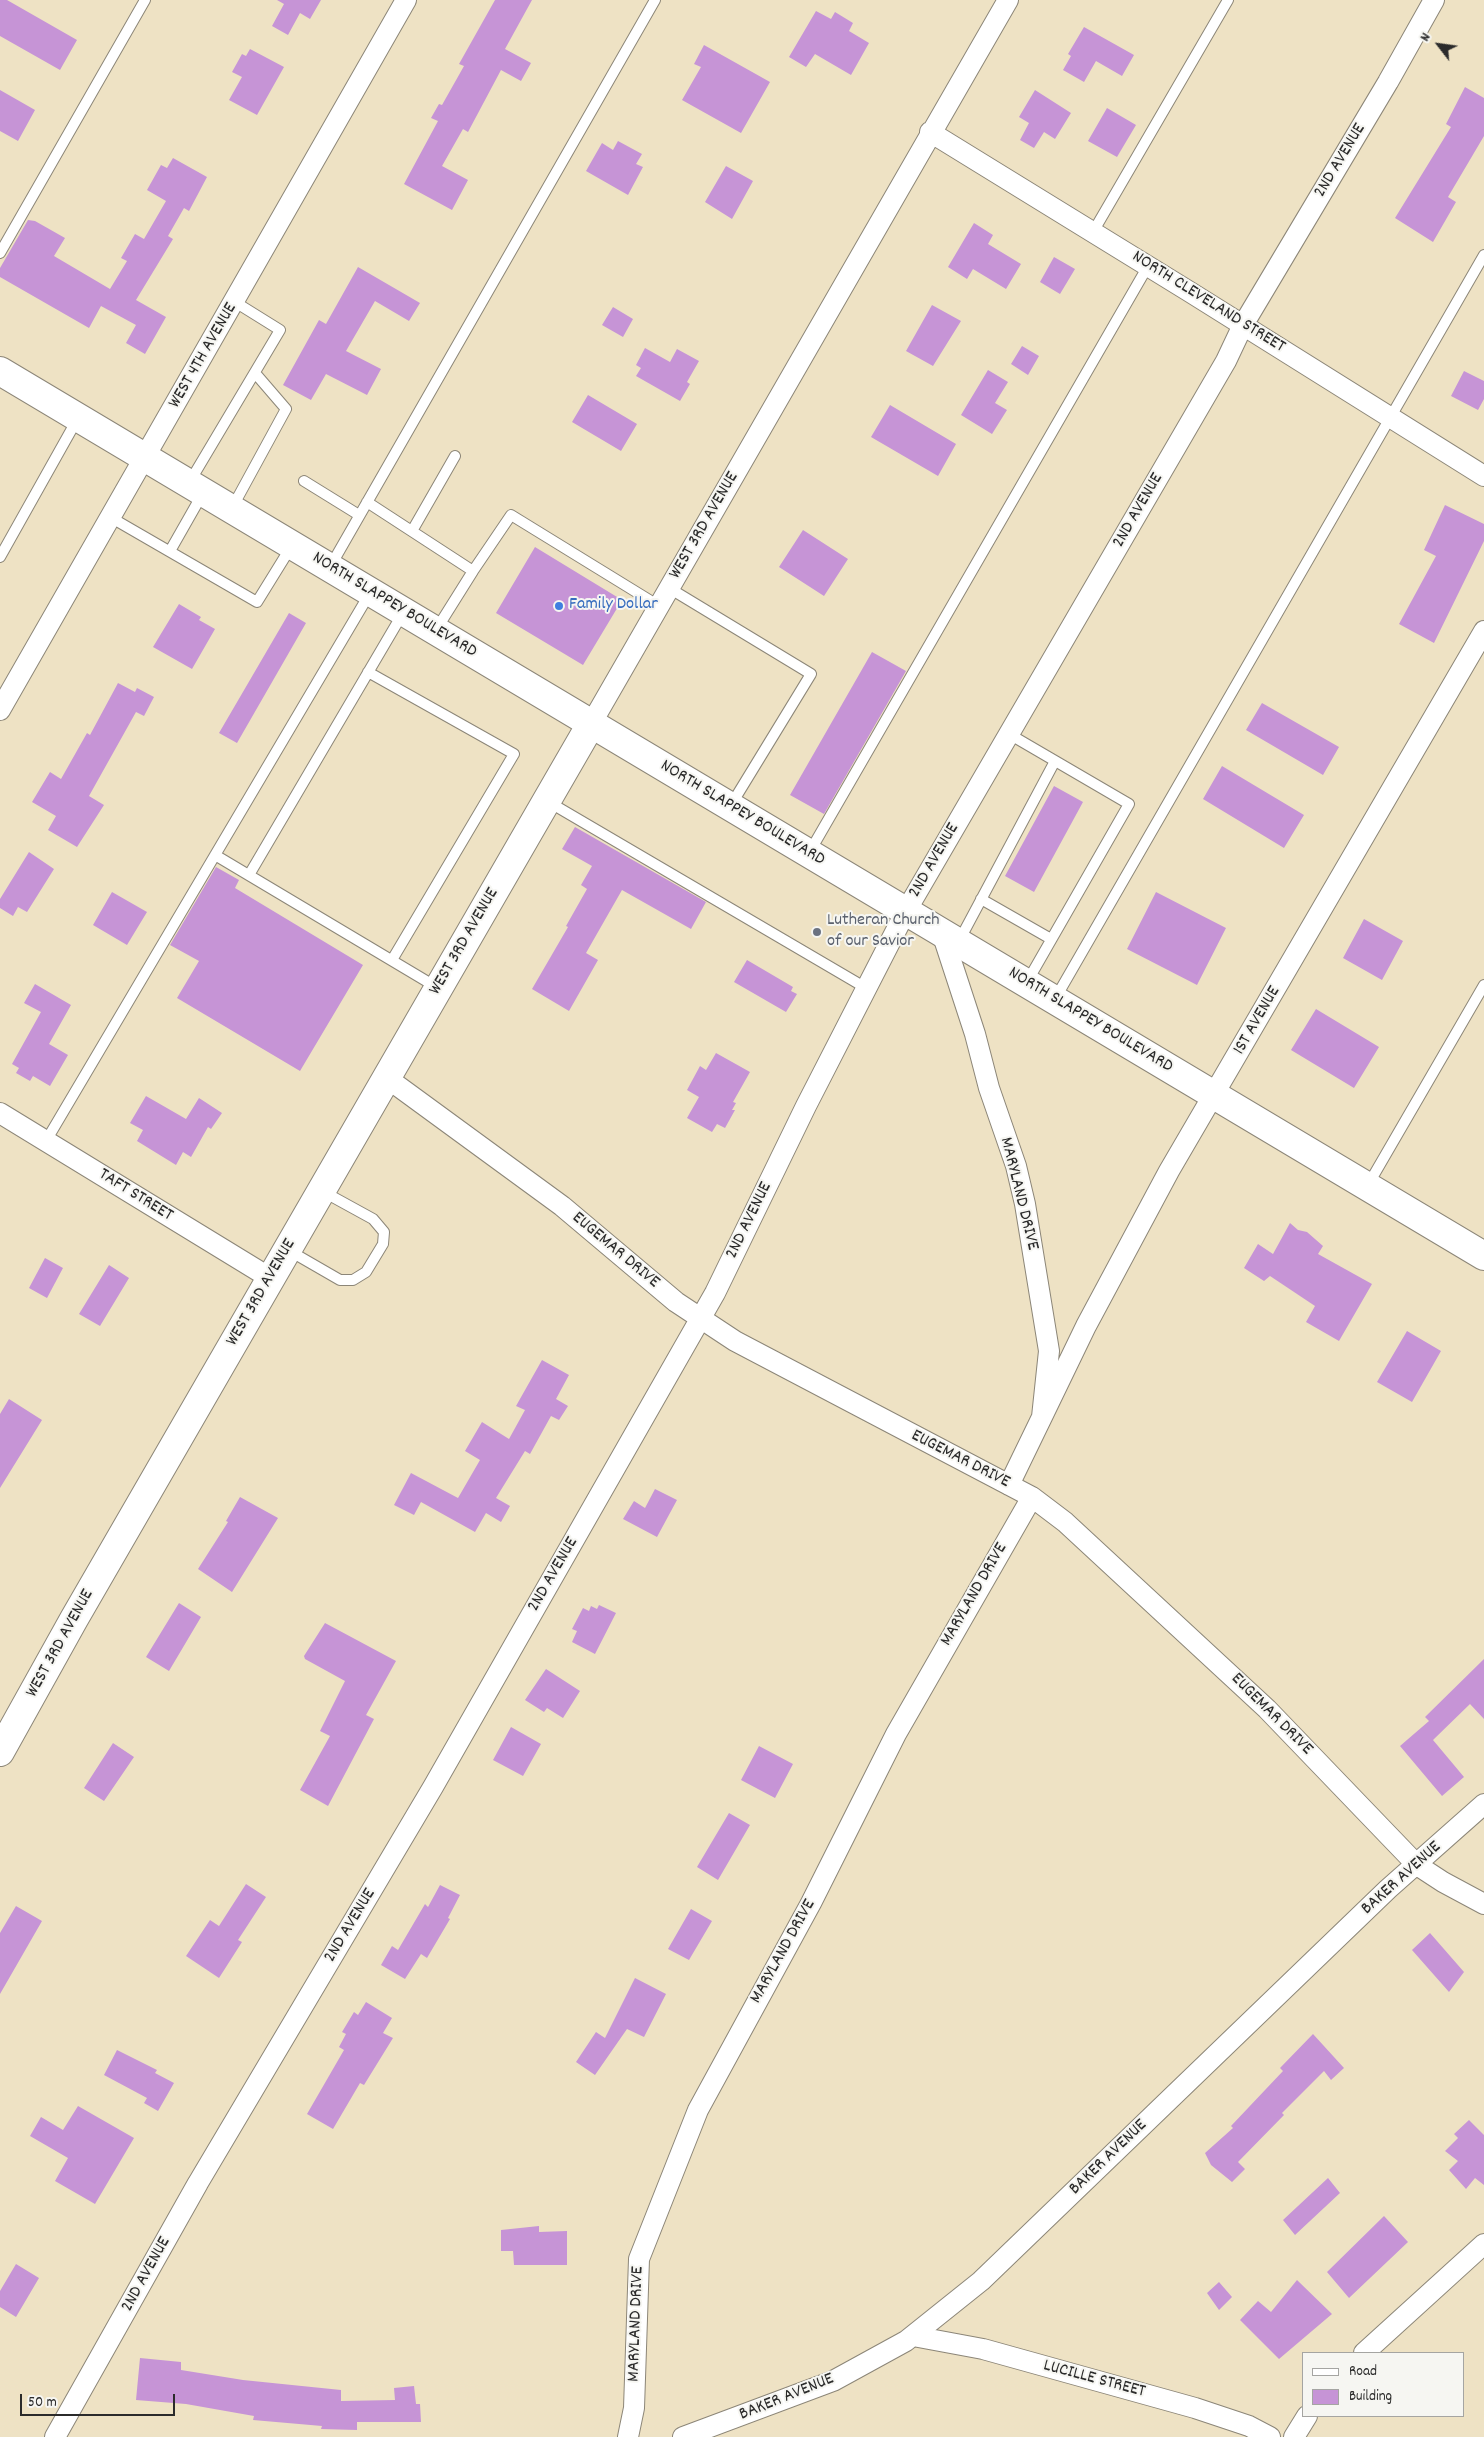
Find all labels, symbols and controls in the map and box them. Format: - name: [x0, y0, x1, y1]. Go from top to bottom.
- north arrow: [1414, 20, 1464, 70]
- text: N: [1416, 30, 1436, 46]
- street label: 2ND AVENUE: [1310, 120, 1372, 202]
- street label: NORTH CLEVELAND STREET: [1127, 247, 1289, 359]
- street label: WEST 4TH AVENUE: [165, 299, 243, 413]
- street label: WEST 3RD AVENUE: [666, 468, 744, 584]
- street label: 2ND AVENUE: [1109, 470, 1169, 552]
- street label: NORTH SLAPPEY BOULEVARD: [308, 548, 480, 664]
- place label: Family Dollar: [569, 595, 658, 617]
- marker: Family Dollar: [553, 600, 565, 612]
- street label: NORTH SLAPPEY BOULEVARD: [656, 756, 828, 872]
- street label: 2ND AVENUE: [905, 820, 965, 902]
- street label: WEST 3RD AVENUE: [426, 884, 504, 1000]
- place label: Lutheran Church of our Savior: [827, 911, 940, 954]
- marker: Lutheran Church of our Savior: [811, 926, 823, 938]
- street label: NORTH SLAPPEY BOULEVARD: [1004, 963, 1176, 1079]
- street label: 1ST AVENUE: [1230, 983, 1286, 1059]
- street label: MARYLAND DRIVE: [994, 1135, 1042, 1253]
- street label: TAFT STREET: [94, 1165, 176, 1227]
- street label: 2ND AVENUE: [722, 1179, 778, 1263]
- street label: EUGEMAR DRIVE: [567, 1208, 663, 1294]
- street label: WEST 3RD AVENUE: [223, 1235, 301, 1351]
- street label: EUGEMAR DRIVE: [907, 1426, 1013, 1494]
- street label: 2ND AVENUE: [524, 1534, 584, 1616]
- street label: MARYLAND DRIVE: [937, 1540, 1013, 1650]
- street label: WEST 3RD AVENUE: [22, 1586, 100, 1702]
- street label: EUGEMAR DRIVE: [1225, 1669, 1317, 1761]
- street label: BAKER AVENUE: [1358, 1837, 1446, 1921]
- street label: 2ND AVENUE: [320, 1885, 382, 1967]
- street label: MARYLAND DRIVE: [747, 1896, 821, 2008]
- street label: BAKER AVENUE: [1065, 2115, 1153, 2201]
- street label: 2ND AVENUE: [118, 2234, 176, 2316]
- street label: MARYLAND DRIVE: [624, 2266, 650, 2382]
- legend: [1302, 2352, 1464, 2417]
- street label: LUCILLE STREET: [1041, 2356, 1147, 2404]
- text: Road: [1349, 2361, 1377, 2383]
- street label: BAKER AVENUE: [737, 2369, 837, 2427]
- scale bar: [22, 2384, 178, 2416]
- text: Building: [1349, 2386, 1392, 2408]
- text: 50 m: [28, 2392, 57, 2414]

